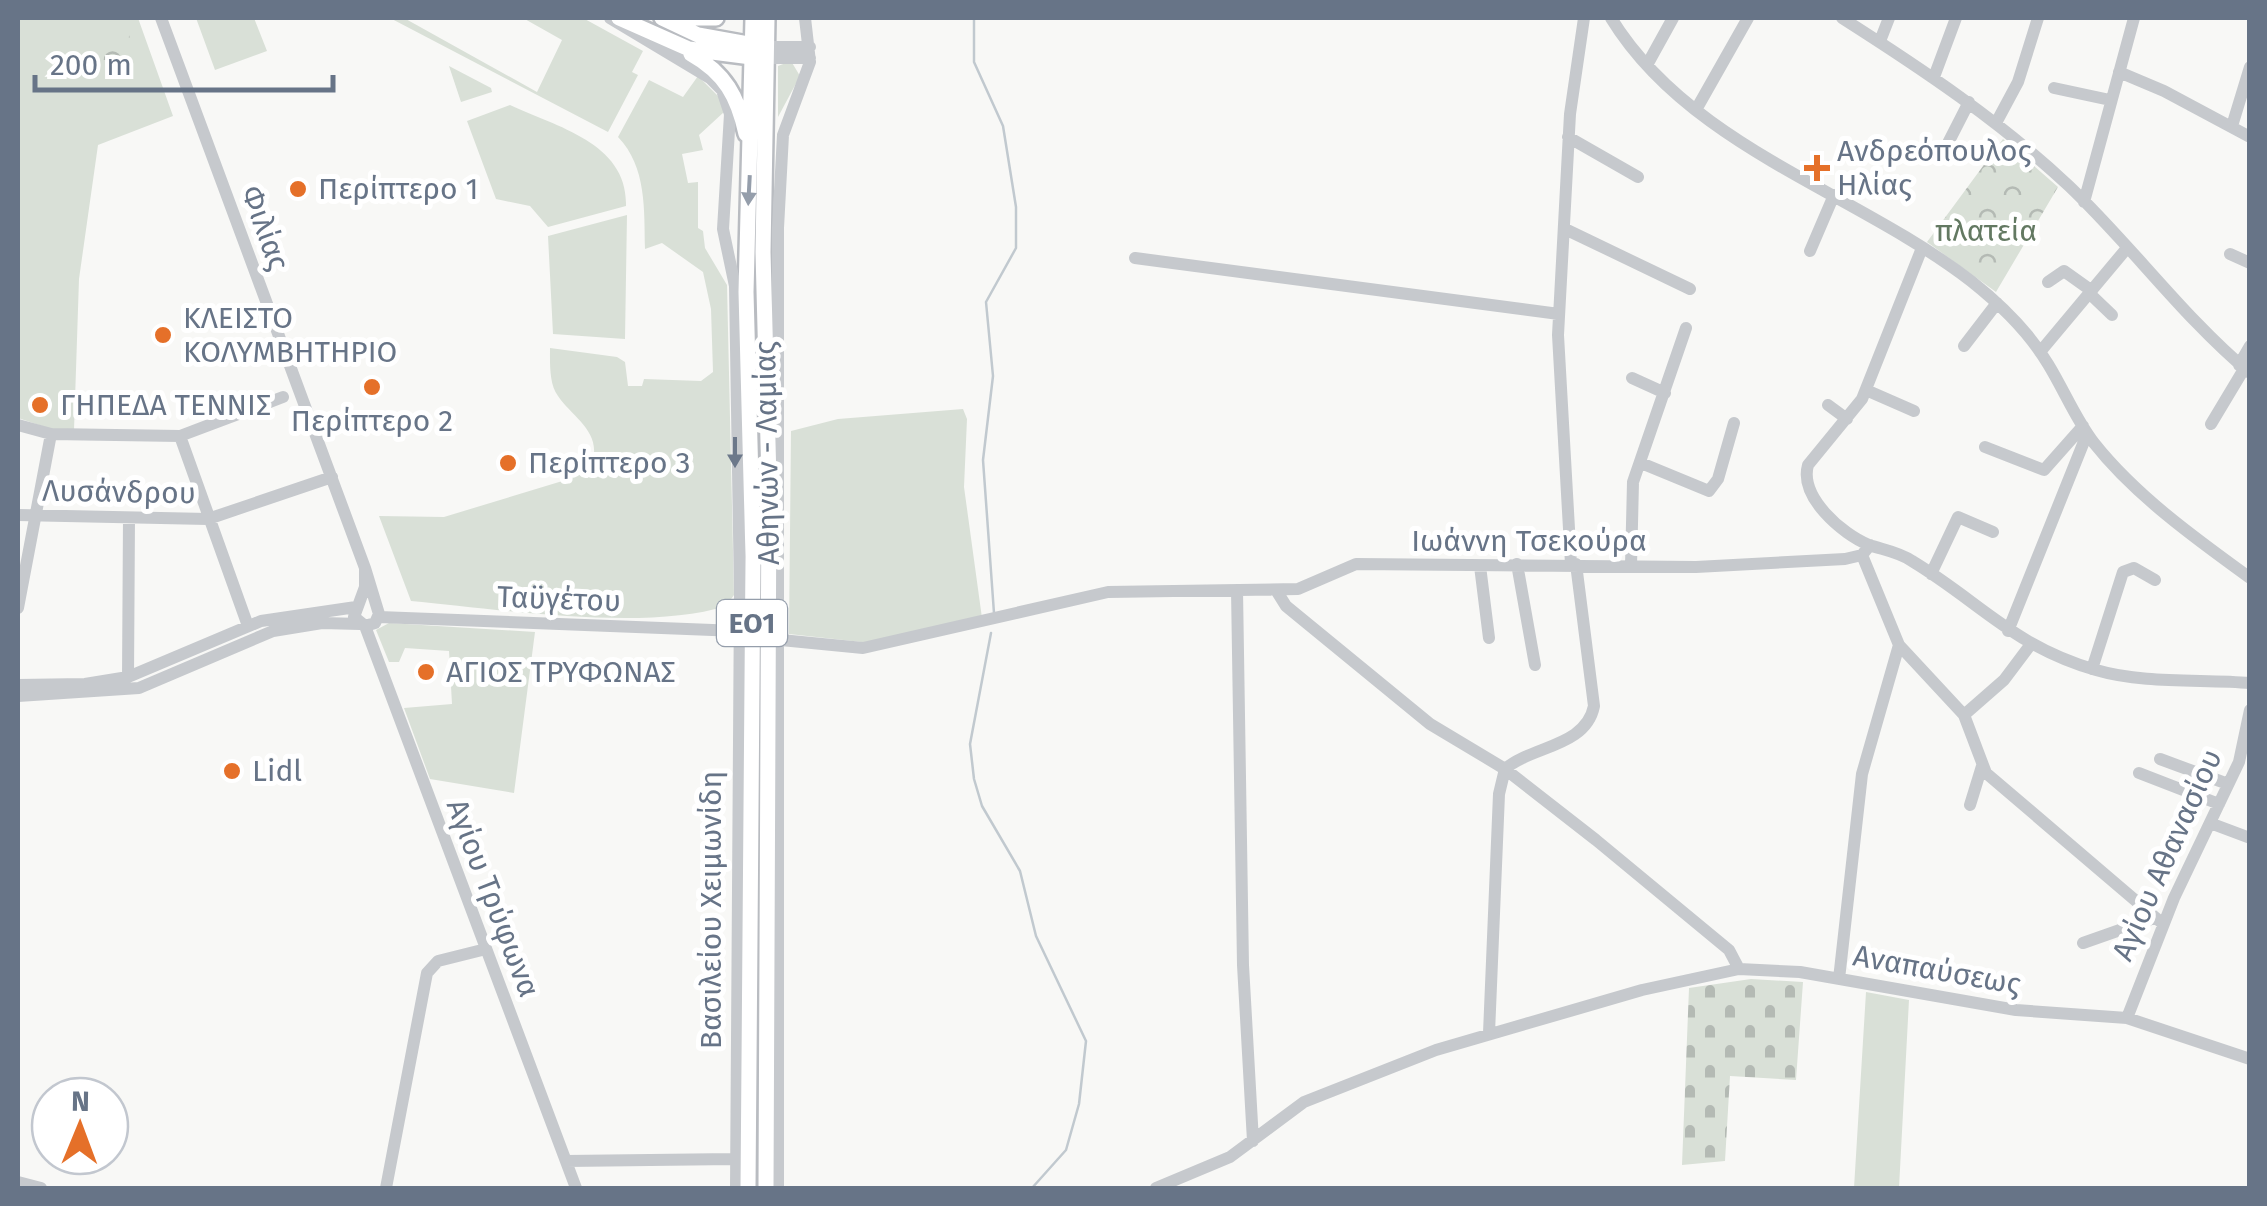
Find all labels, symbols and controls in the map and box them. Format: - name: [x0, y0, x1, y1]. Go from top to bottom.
- scale bar: [35, 30, 332, 92]
- text: 200 m: [50, 47, 132, 83]
- place label: Ανδρεόπουλος Ηλίας: [1837, 133, 2031, 203]
- marker: Ανδρεόπουλος Ηλίας: [1806, 157, 1828, 179]
- place label: Περίπτερο 1: [318, 171, 478, 207]
- one-way arrow: [741, 175, 757, 207]
- marker: Περίπτερο 1: [287, 178, 309, 200]
- street label: Φιλίας: [233, 181, 297, 275]
- park label: πλατεία: [1935, 213, 2037, 249]
- place label: ΚΛΕΙΣΤΟ ΚΟΛΥΜΒΗΤΗΡΙΟ: [183, 300, 397, 370]
- marker: ΚΛΕΙΣΤΟ ΚΟΛΥΜΒΗΤΗΡΙΟ: [152, 324, 174, 346]
- street label: Αθηνών - Λαμίας: [747, 340, 787, 566]
- marker: Περίπτερο 2: [361, 376, 383, 398]
- place label: ΓΗΠΕΔΑ ΤΕΝΝΙΣ: [60, 387, 271, 423]
- marker: ΓΗΠΕΔΑ ΤΕΝΝΙΣ: [29, 394, 51, 416]
- place label: Περίπτερο 2: [291, 403, 453, 439]
- one-way arrow: [728, 437, 744, 469]
- place label: Περίπτερο 3: [528, 445, 690, 481]
- marker: Περίπτερο 3: [497, 452, 519, 474]
- street label: Λυσάνδρου: [42, 473, 196, 511]
- street label: Ιωάννη Τσεκούρα: [1411, 523, 1647, 559]
- street label: Ταϋγέτου: [496, 579, 622, 619]
- road number: ΕΟ1: [717, 600, 787, 646]
- place label: ΑΓΙΟΣ ΤΡΥΦΩΝΑΣ: [446, 654, 676, 690]
- marker: ΑΓΙΟΣ ΤΡΥΦΩΝΑΣ: [415, 661, 437, 683]
- street label: Αγίου Αθανασίου: [2104, 744, 2230, 966]
- place label: Lidl: [252, 753, 302, 789]
- marker: Lidl: [221, 760, 243, 782]
- street label: Βασιλείου Χειμωνίδη: [693, 771, 729, 1049]
- street label: Αγίου Τρύφωνα: [439, 794, 547, 1002]
- street label: Αναπαύσεως: [1850, 938, 2024, 1002]
- north arrow: [30, 1076, 130, 1176]
- text: N: [71, 1085, 90, 1118]

